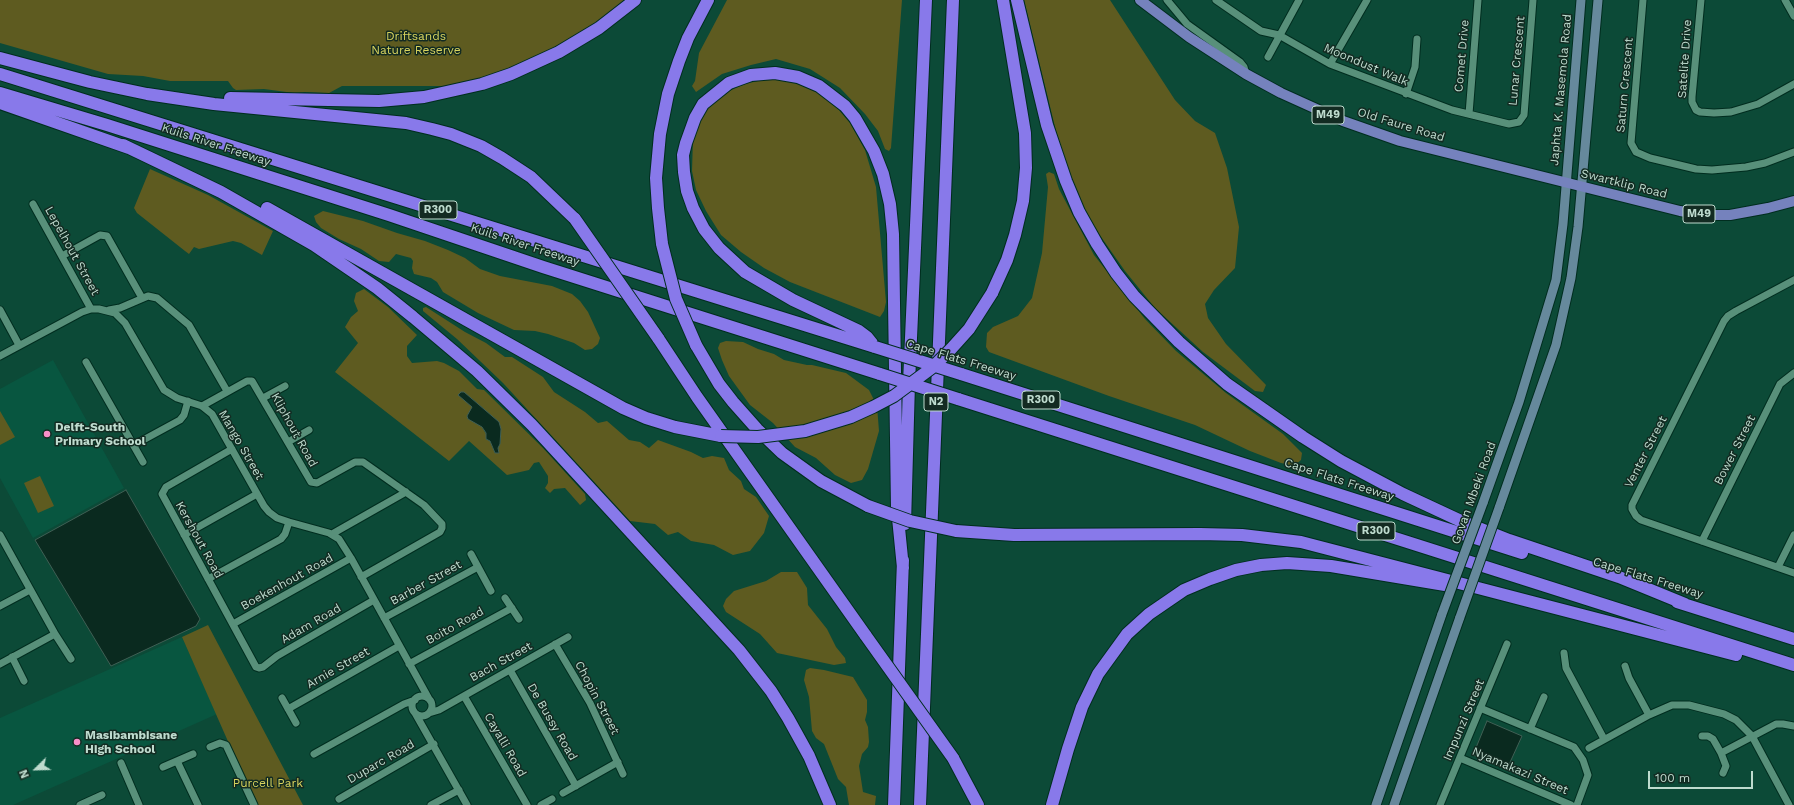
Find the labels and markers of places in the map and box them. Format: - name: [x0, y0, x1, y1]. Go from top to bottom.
- place label: Delft-South Primary School: [55, 420, 146, 448]
- marker: Delft-South Primary School: [42, 429, 52, 439]
- place label: Masibambisane High School: [85, 728, 177, 756]
- marker: Masibambisane High School: [72, 737, 82, 747]

